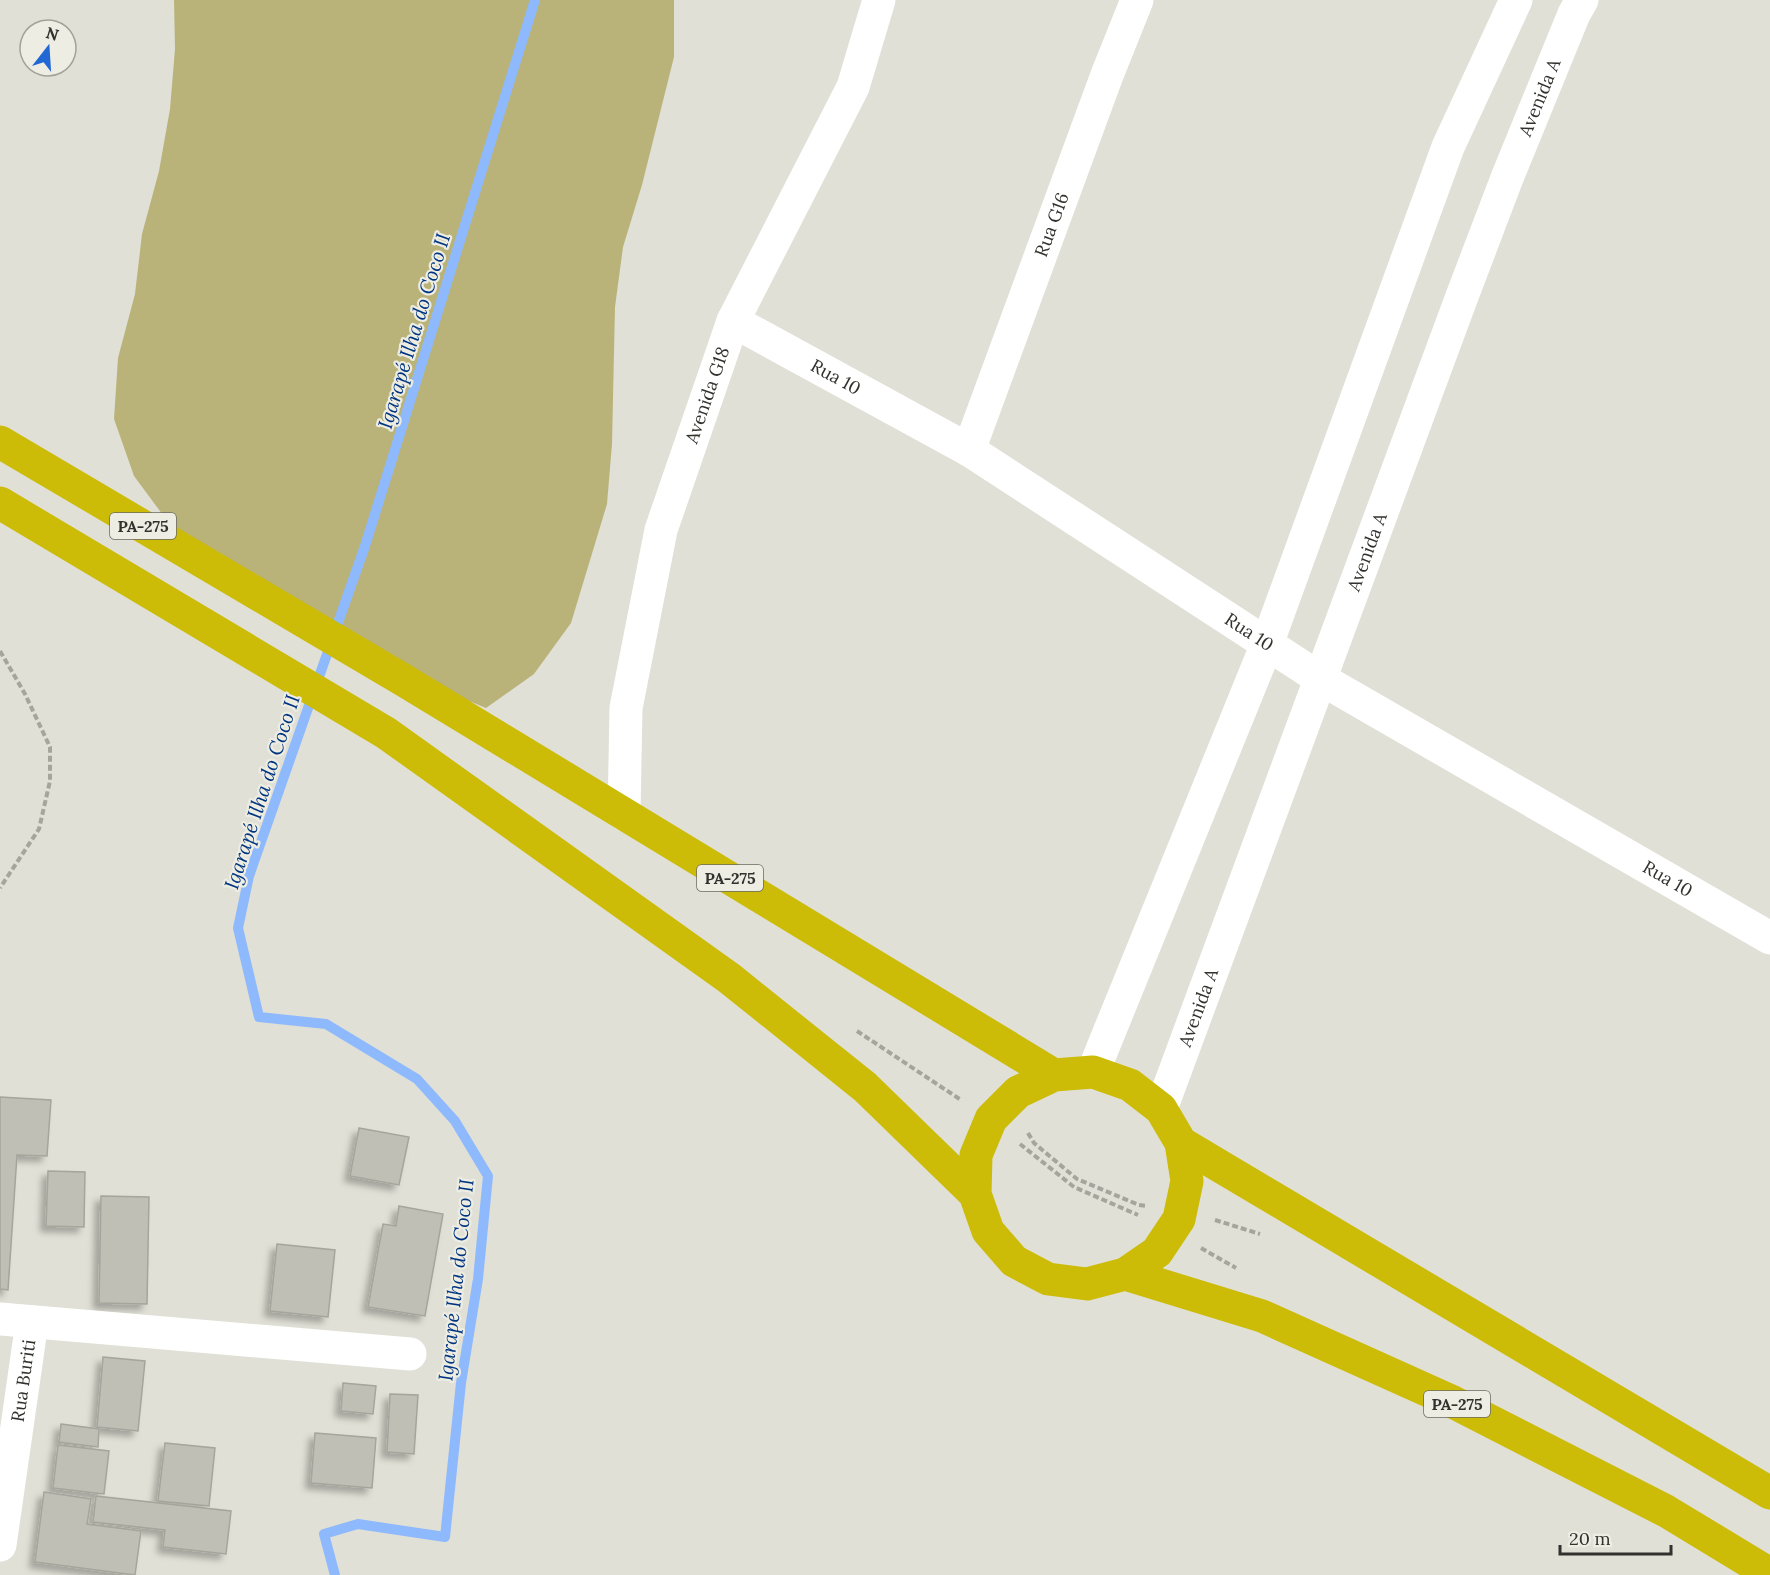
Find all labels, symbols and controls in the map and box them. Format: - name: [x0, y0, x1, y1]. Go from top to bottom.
- north arrow: [18, 18, 78, 78]
- text: N: [44, 22, 61, 45]
- street label: Avenida A: [1513, 55, 1566, 141]
- street label: Rua G16: [1029, 189, 1074, 260]
- water label: Igarapé Ilha do Coco II: [372, 230, 455, 432]
- street label: Avenida G18: [679, 344, 734, 447]
- street label: Rua 10: [807, 354, 865, 400]
- street label: Avenida A: [1342, 509, 1392, 595]
- road number: PA-275: [110, 513, 176, 539]
- street label: Rua 10: [1220, 607, 1278, 656]
- water label: Igarapé Ilha do Coco II: [218, 691, 305, 892]
- street label: Rua 10: [1639, 855, 1697, 902]
- road number: PA-275: [697, 865, 763, 891]
- street label: Avenida A: [1173, 965, 1223, 1051]
- water label: Igarapé Ilha do Coco II: [432, 1178, 479, 1382]
- street label: Rua Buriti: [6, 1338, 40, 1423]
- road number: PA-275: [1424, 1391, 1490, 1417]
- scale bar: [1560, 1518, 1671, 1556]
- text: 20 m: [1569, 1527, 1611, 1550]

